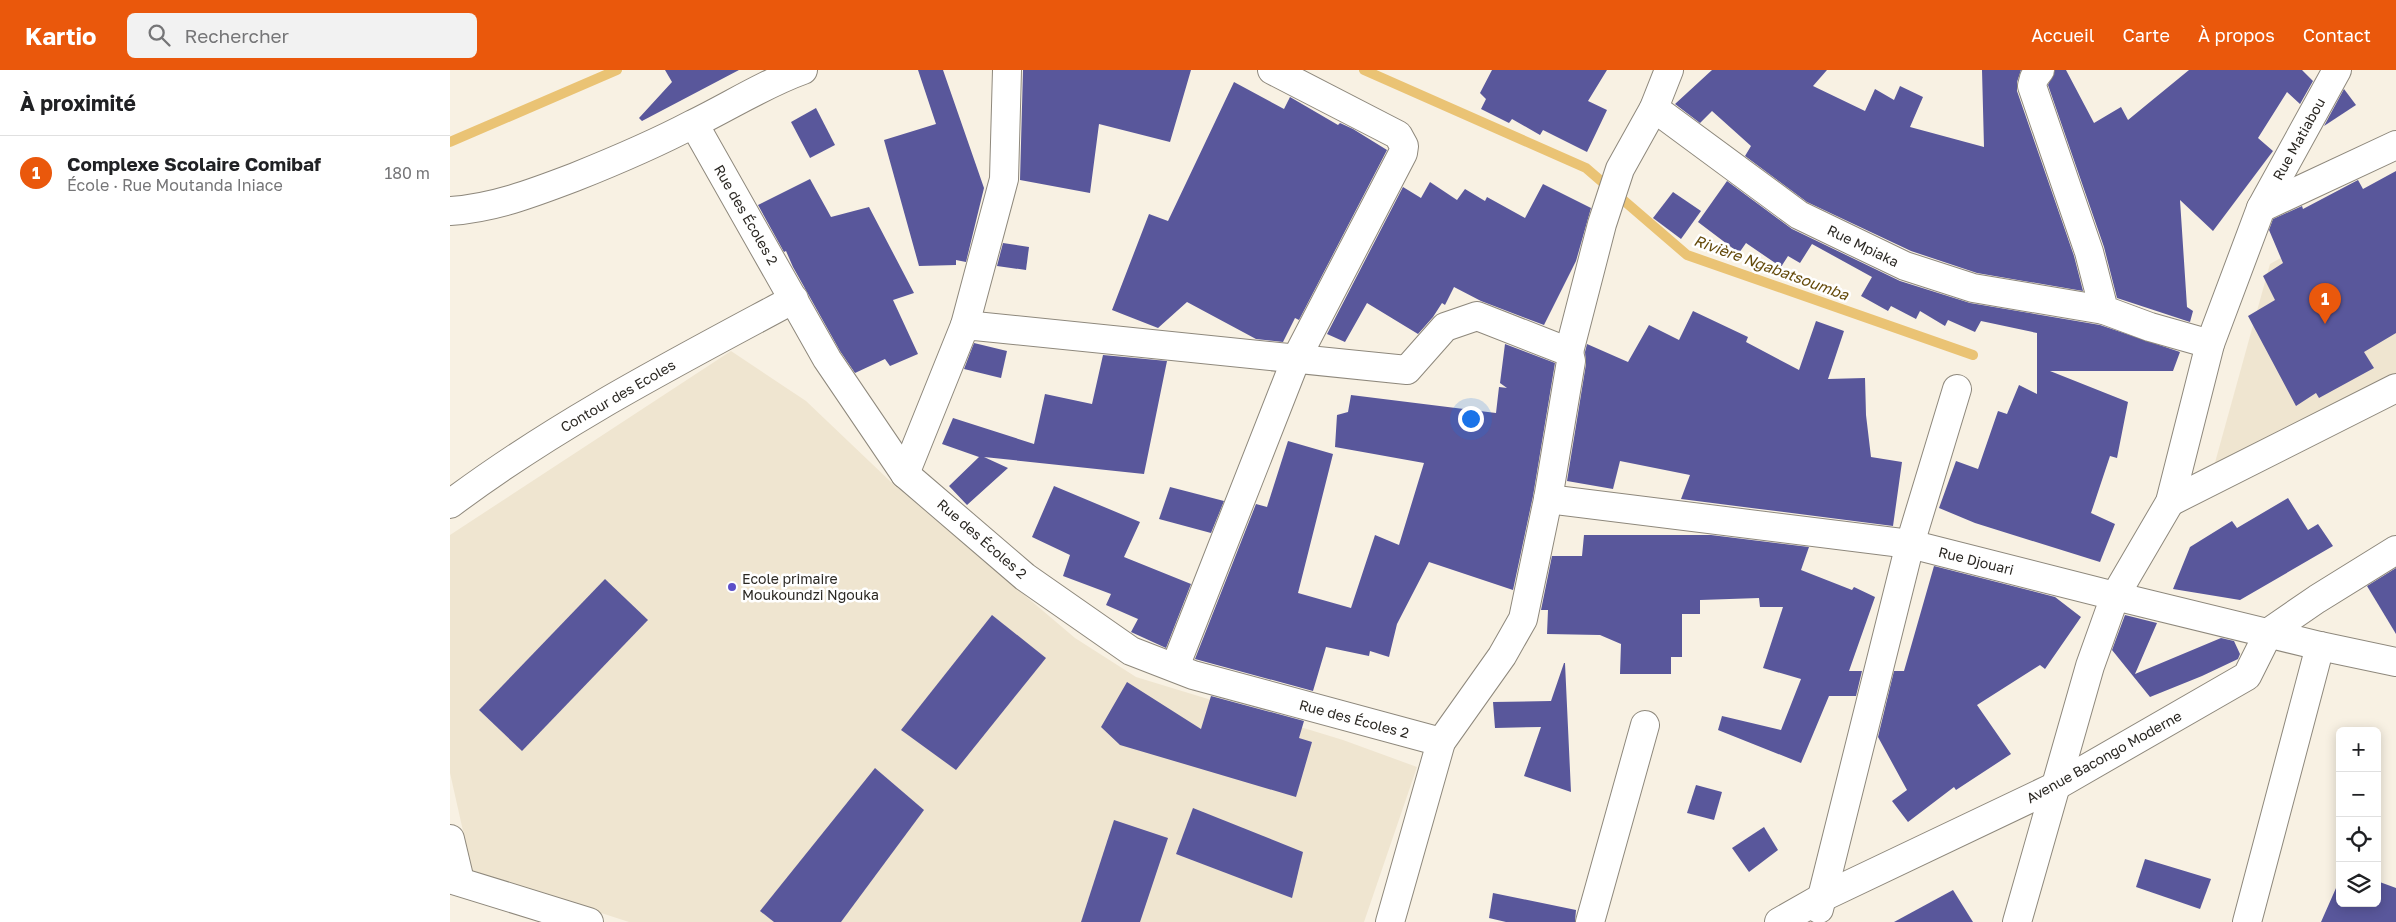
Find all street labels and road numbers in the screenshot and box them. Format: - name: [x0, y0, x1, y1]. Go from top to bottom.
- street label: Rue Matiabou: [2269, 94, 2328, 183]
- street label: Rue des Écoles 2: [711, 162, 782, 268]
- street label: Rue Mpiaka: [1825, 221, 1902, 270]
- street label: Contour des Ecoles: [557, 356, 678, 435]
- street label: Rue des Écoles 2: [934, 495, 1031, 582]
- street label: Rue Djouari: [1937, 543, 2015, 578]
- street label: Rue des Écoles 2: [1297, 696, 1411, 741]
- street label: Avenue Bacongo Moderne: [2023, 707, 2184, 806]

